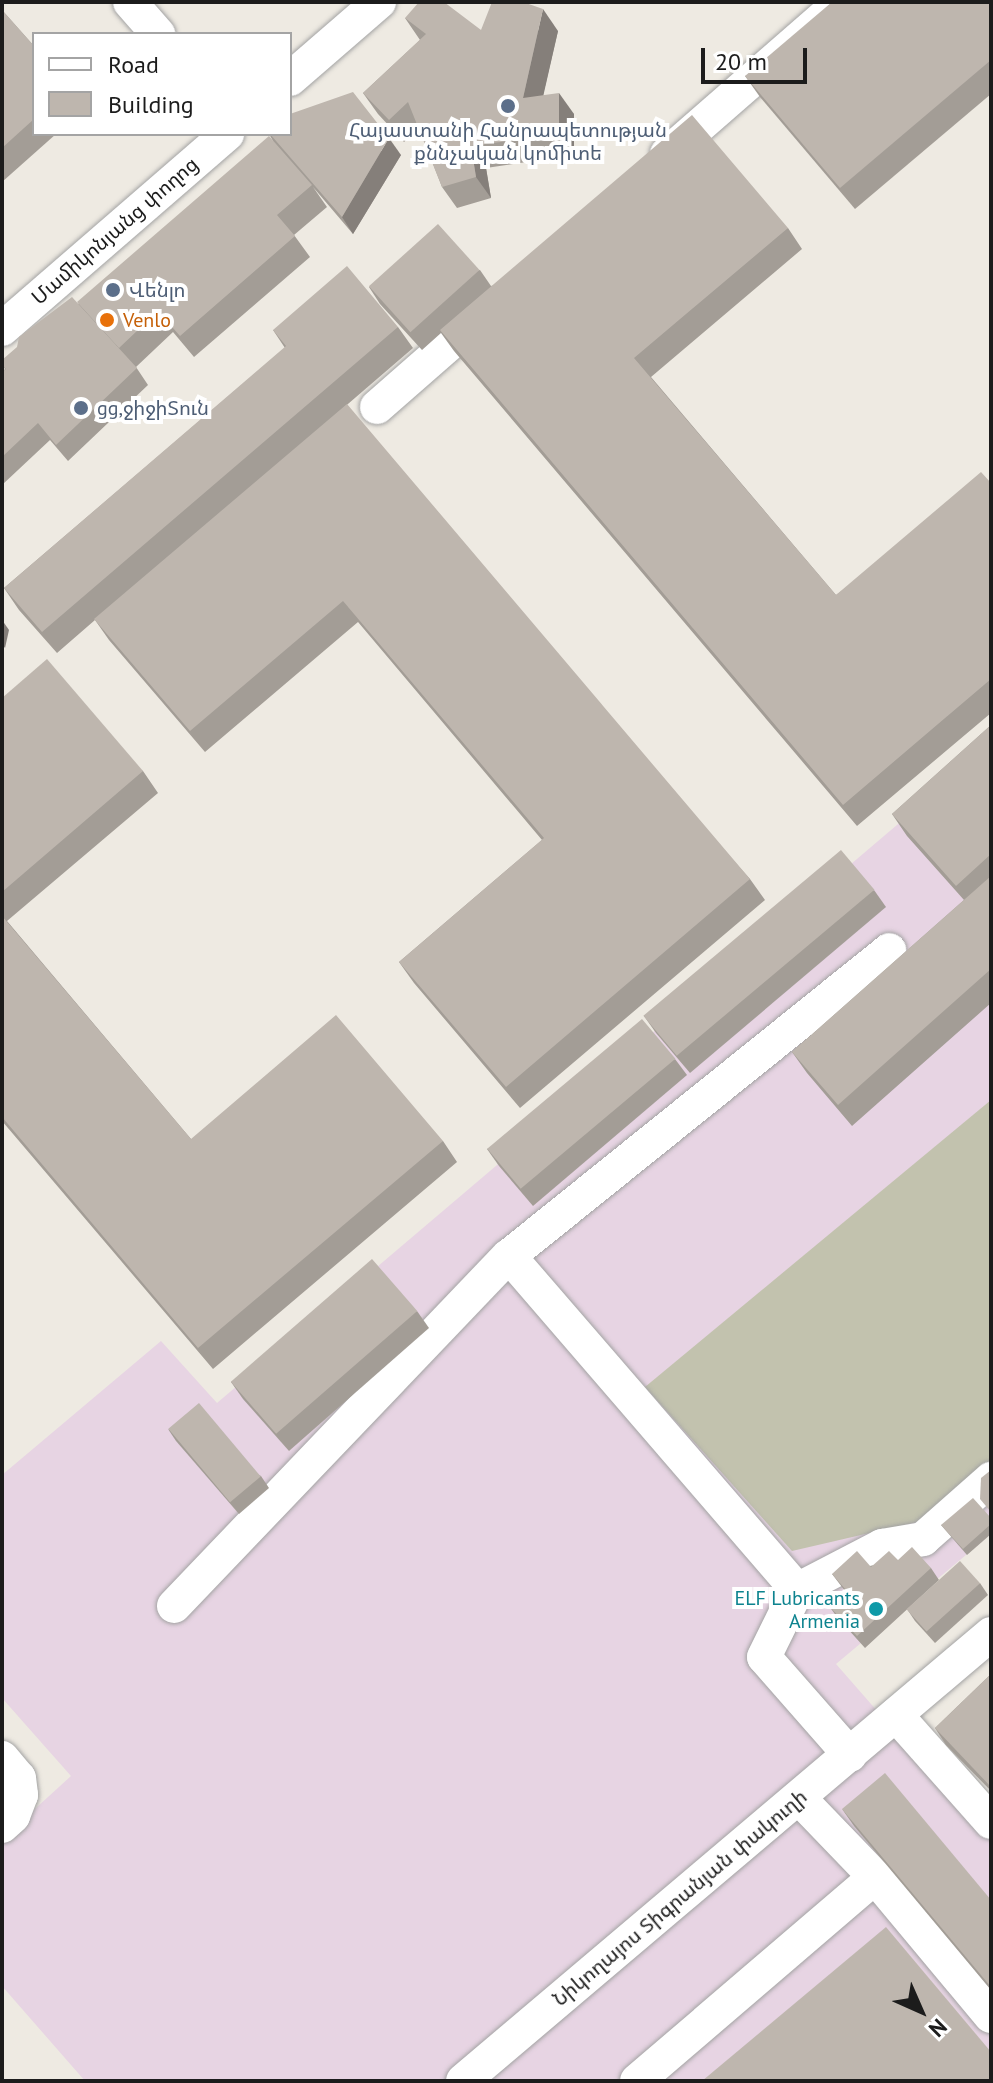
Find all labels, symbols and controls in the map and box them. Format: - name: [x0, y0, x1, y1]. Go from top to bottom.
- legend: [32, 32, 292, 136]
- scale bar: [705, 32, 811, 82]
- text: 20 m: [715, 46, 767, 77]
- text: Road: [108, 49, 159, 80]
- text: Building: [108, 89, 194, 120]
- marker: Հայաստանի Հանրապետության քննչական կոմիտե: [499, 97, 517, 115]
- place label: Հայաստանի Հանրապետության քննչական կոմիտե: [349, 118, 667, 165]
- street label: Մամիկոնյանց փողոց: [27, 152, 203, 310]
- place label: Վենլո: [129, 278, 185, 302]
- marker: Վենլո: [104, 281, 122, 299]
- place label: Venlo: [123, 308, 171, 332]
- marker: Venlo: [98, 311, 116, 329]
- place label: gg,ջիջիՏուն: [97, 396, 209, 420]
- marker: gg,ջիջիՏուն: [72, 399, 90, 417]
- place label: ELF Lubricants Armenia: [735, 1586, 860, 1633]
- marker: ELF Lubricants Armenia: [867, 1600, 885, 1618]
- street label: Նիկողայոս Տիգրանյան փակուղի: [548, 1785, 812, 2011]
- north arrow: [881, 1971, 961, 2051]
- text: N: [923, 2013, 953, 2043]

